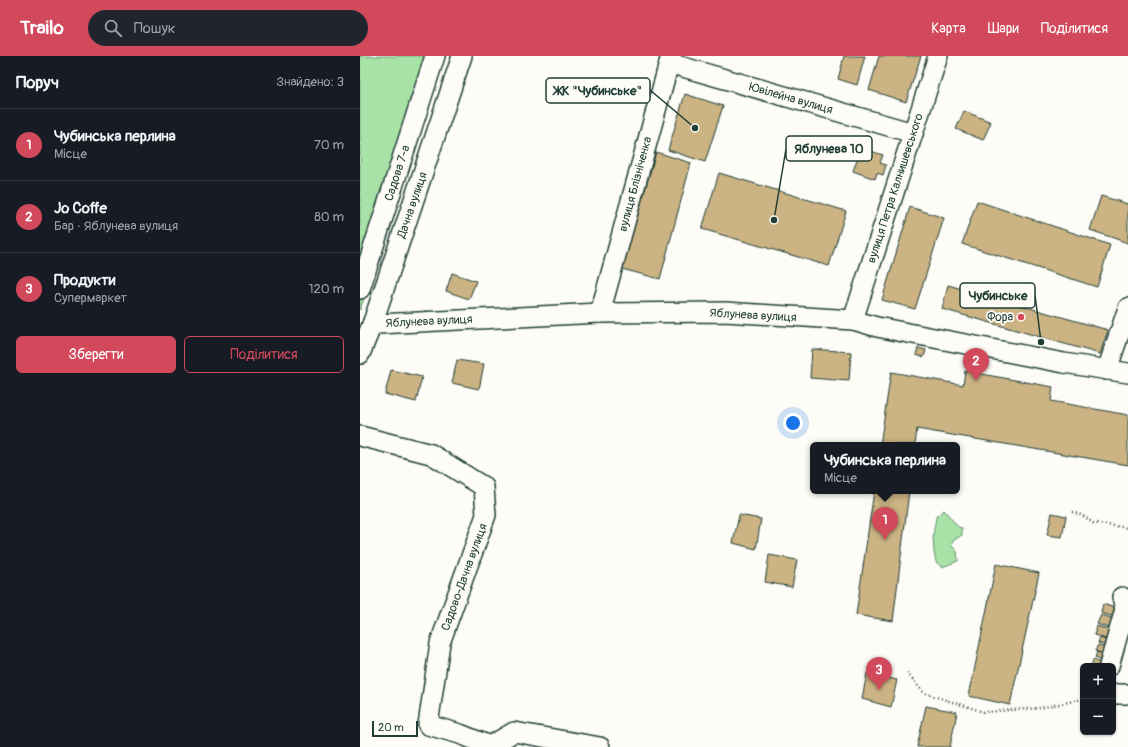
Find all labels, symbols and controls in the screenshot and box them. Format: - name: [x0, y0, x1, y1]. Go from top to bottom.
- search box: [88, 10, 368, 46]
- text: Trailo: [20, 16, 64, 40]
- icon: search: [102, 17, 124, 39]
- text: Пошук: [134, 19, 176, 38]
- text: Карта: [931, 20, 966, 37]
- text: Шари: [988, 20, 1019, 37]
- text: Поділитися: [1041, 20, 1108, 37]
- text: Поруч: [16, 72, 59, 93]
- text: Знайдено: 3: [276, 74, 344, 90]
- callout: ЖК "Чубинське": [546, 78, 650, 103]
- street label: Ювілейна вулиця: [747, 79, 835, 118]
- text: ЖК "Чубинське": [552, 83, 642, 99]
- street label: вулиця Петра Калнишевського: [864, 111, 927, 265]
- text: Чубинська перлина: [54, 127, 176, 146]
- street label: вулиця Блізніченка: [616, 135, 655, 233]
- callout: Яблунева 10: [786, 136, 872, 161]
- text: 1: [26, 137, 32, 153]
- text: 70 m: [314, 137, 344, 153]
- text: Яблунева 10: [794, 141, 864, 157]
- street label: Садова 7-а: [381, 143, 414, 203]
- text: Місце: [54, 146, 87, 162]
- street label: Дачна вулиця: [394, 170, 431, 241]
- text: Jo Coffe: [54, 199, 107, 218]
- text: 2: [25, 209, 33, 225]
- text: 80 m: [314, 209, 344, 225]
- text: Бар · Яблунева вулиця: [54, 218, 178, 234]
- text: Продукти: [54, 271, 115, 290]
- text: 3: [25, 281, 33, 297]
- text: 120 m: [308, 281, 344, 297]
- callout: Чубинське: [960, 283, 1035, 308]
- text: Чубинське: [969, 288, 1028, 304]
- text: Супермаркет: [54, 290, 127, 306]
- street label: Яблунева вулиця: [709, 306, 797, 325]
- place label: Фора: [987, 310, 1013, 325]
- street label: Яблунева вулиця: [385, 312, 473, 331]
- marker: Фора: [1016, 312, 1026, 322]
- button: Зберегти: [16, 336, 176, 373]
- button: Поділитися: [184, 336, 344, 373]
- pin: 2: [963, 348, 989, 381]
- your location: [783, 413, 803, 433]
- popup: [810, 442, 960, 494]
- text: Чубинська перлина: [824, 451, 946, 470]
- text: Місце: [824, 470, 857, 486]
- pin: 1: [872, 507, 898, 540]
- street label: Садово-Дачна вулиця: [438, 521, 491, 633]
- pin: 3: [866, 657, 892, 690]
- map controls: [1080, 663, 1116, 735]
- button: +: [1080, 663, 1116, 699]
- button: −: [1080, 699, 1116, 735]
- scale bar: [372, 719, 418, 738]
- text: 20 m: [378, 721, 404, 734]

